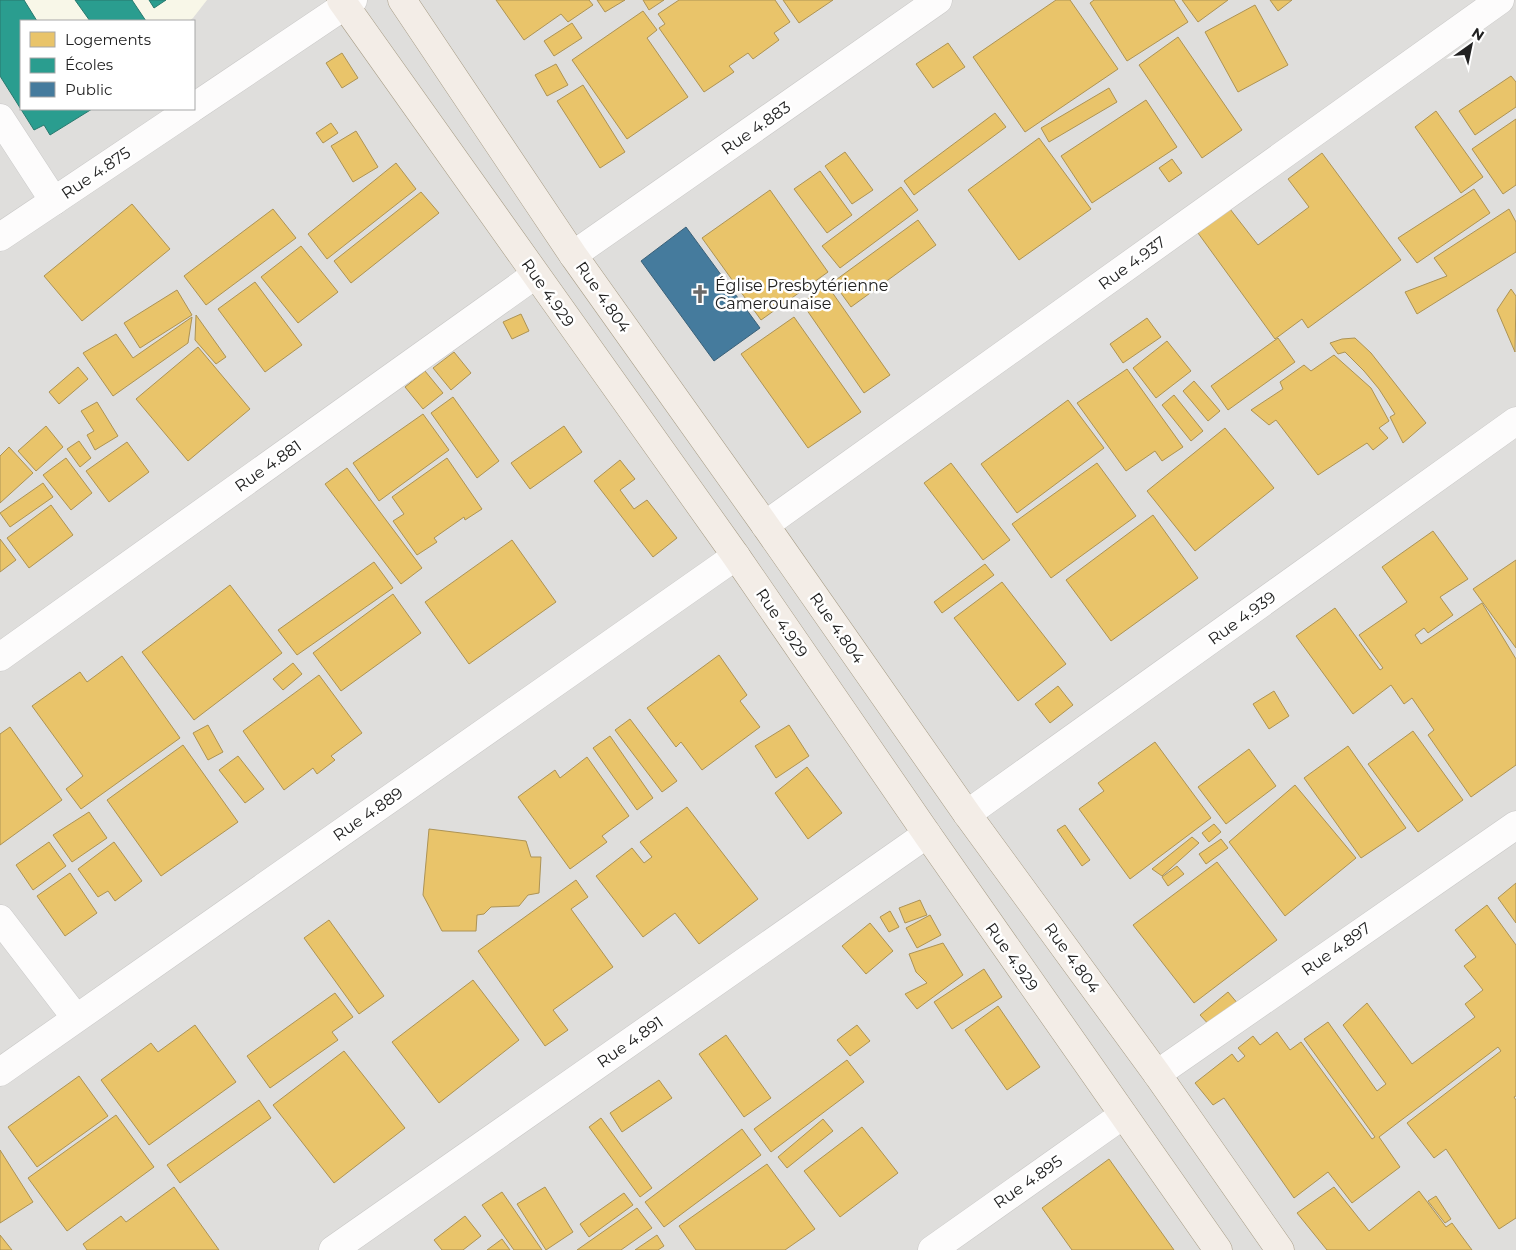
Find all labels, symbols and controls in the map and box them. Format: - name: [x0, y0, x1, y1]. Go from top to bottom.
- legend: [20, 20, 195, 110]
- north arrow: [1446, 20, 1496, 70]
- text: N: [1468, 23, 1488, 45]
- text: Logements: [65, 30, 151, 49]
- text: Écoles: [65, 55, 113, 74]
- text: Public: [65, 80, 113, 99]
- street label: Rue 4.883: [718, 97, 794, 159]
- street label: Rue 4.875: [58, 143, 134, 203]
- street label: Rue 4.937: [1095, 232, 1169, 294]
- street label: Rue 4.929: [518, 255, 578, 331]
- street label: Rue 4.804: [572, 258, 635, 336]
- place label: Église Presbytérienne Camerounaise: [715, 276, 888, 313]
- church icon: Église Presbytérienne Camerounaise: [689, 283, 711, 305]
- street label: Rue 4.881: [231, 436, 305, 496]
- street label: Rue 4.929: [752, 585, 812, 661]
- street label: Rue 4.939: [1205, 587, 1279, 649]
- street label: Rue 4.804: [806, 589, 869, 667]
- street label: Rue 4.889: [329, 783, 407, 845]
- street label: Rue 4.897: [1298, 918, 1374, 980]
- street label: Rue 4.929: [982, 919, 1042, 995]
- street label: Rue 4.804: [1040, 919, 1104, 997]
- street label: Rue 4.891: [593, 1012, 667, 1072]
- street label: Rue 4.895: [990, 1151, 1066, 1213]

